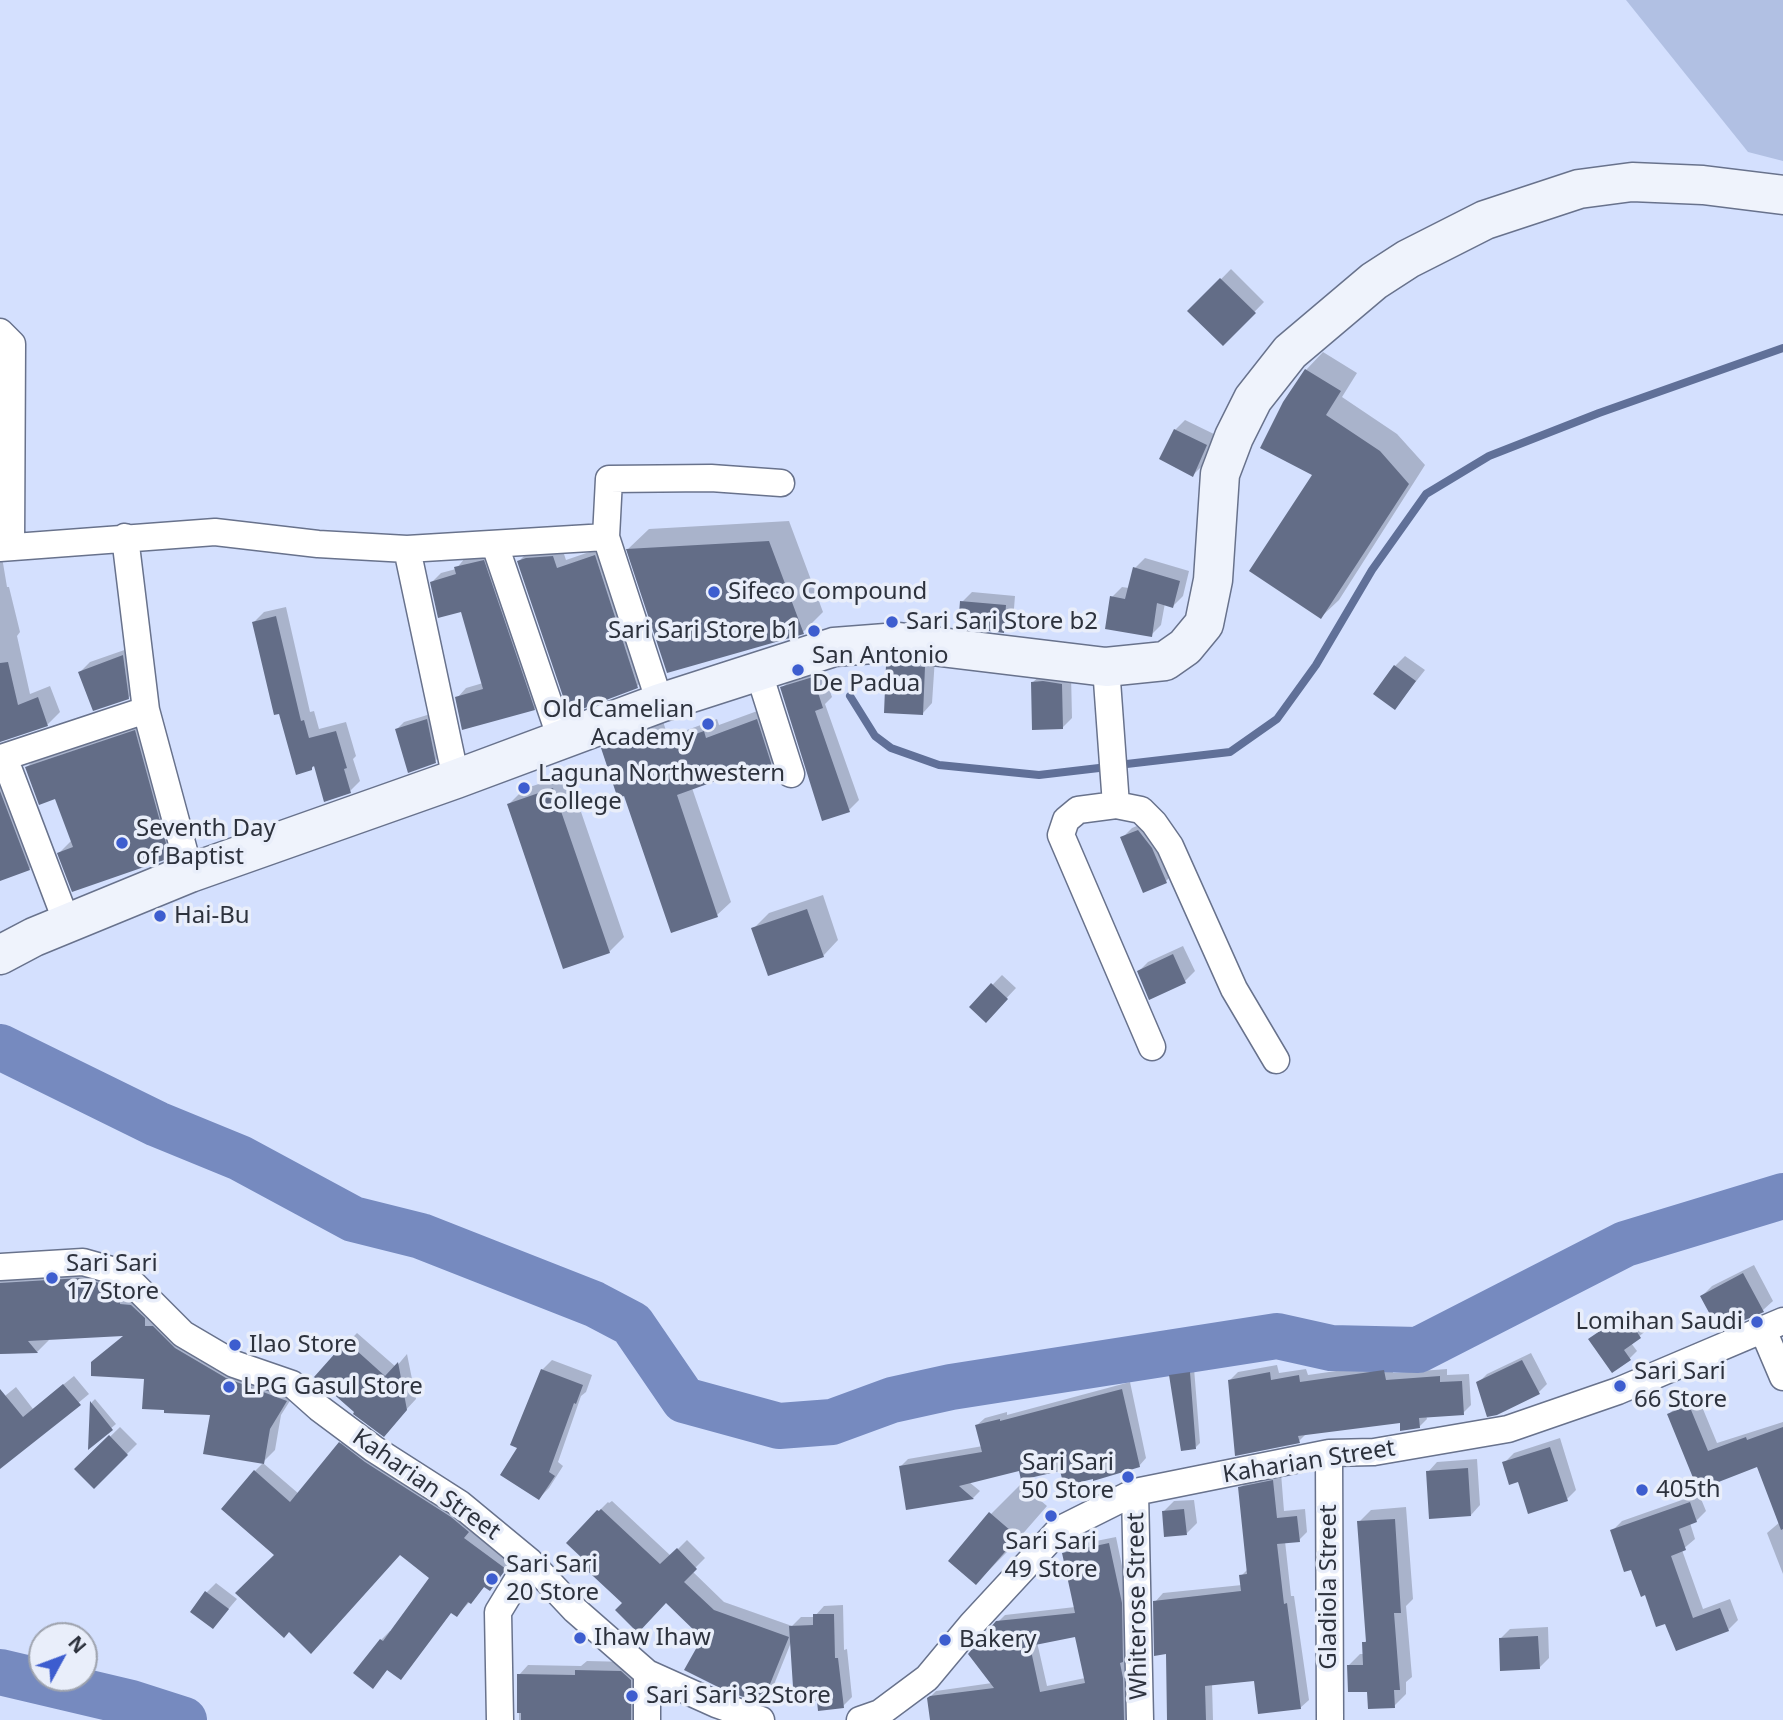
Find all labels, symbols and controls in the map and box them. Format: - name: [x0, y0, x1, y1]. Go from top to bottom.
- place label: Sifeco Compound: [728, 578, 927, 606]
- marker: Sifeco Compound: [706, 584, 722, 600]
- place label: Sari Sari Store b2: [906, 608, 1098, 636]
- marker: Sari Sari Store b2: [884, 614, 900, 630]
- place label: Sari Sari Store b1: [608, 617, 800, 645]
- marker: Sari Sari Store b1: [806, 623, 822, 639]
- place label: San Antonio De Padua: [812, 642, 949, 698]
- marker: San Antonio De Padua: [790, 662, 806, 678]
- place label: Old Camelian Academy: [543, 696, 694, 752]
- marker: Old Camelian Academy: [700, 716, 716, 732]
- place label: Laguna Northwestern College: [538, 760, 785, 816]
- marker: Laguna Northwestern College: [516, 780, 532, 796]
- place label: Seventh Day of Baptist: [136, 815, 276, 871]
- marker: Seventh Day of Baptist: [114, 835, 130, 851]
- place label: Hai-Bu: [174, 902, 250, 930]
- marker: Hai-Bu: [152, 908, 168, 924]
- place label: Sari Sari 17 Store: [66, 1250, 159, 1306]
- marker: Sari Sari 17 Store: [44, 1270, 60, 1286]
- place label: Lomihan Saudi: [1575, 1308, 1743, 1336]
- marker: Lomihan Saudi: [1749, 1314, 1765, 1330]
- place label: Ilao Store: [249, 1331, 357, 1359]
- marker: Ilao Store: [227, 1337, 243, 1353]
- place label: Sari Sari 66 Store: [1634, 1358, 1727, 1414]
- place label: LPG Gasul Store: [243, 1373, 423, 1401]
- marker: Sari Sari 66 Store: [1612, 1378, 1628, 1394]
- marker: LPG Gasul Store: [221, 1379, 237, 1395]
- street label: Kaharian Street: [346, 1423, 506, 1547]
- street label: Kaharian Street: [1221, 1434, 1397, 1490]
- place label: Sari Sari 50 Store: [1021, 1449, 1114, 1505]
- marker: Sari Sari 50 Store: [1120, 1469, 1136, 1485]
- place label: 405th: [1656, 1476, 1721, 1504]
- marker: 405th: [1634, 1482, 1650, 1498]
- street label: Gladiola Street: [1315, 1504, 1343, 1670]
- marker: Sari Sari 49 Store: [1043, 1508, 1059, 1524]
- street label: Whiterose Street: [1122, 1512, 1154, 1700]
- place label: Sari Sari 49 Store: [1004, 1528, 1098, 1584]
- place label: Sari Sari 20 Store: [506, 1551, 599, 1607]
- marker: Sari Sari 20 Store: [484, 1571, 500, 1587]
- north arrow: [28, 1622, 98, 1692]
- place label: Ihaw Ihaw: [594, 1624, 711, 1652]
- place label: Bakery: [959, 1626, 1037, 1654]
- text: N: [62, 1630, 92, 1659]
- marker: Ihaw Ihaw: [572, 1630, 588, 1646]
- marker: Bakery: [937, 1632, 953, 1648]
- place label: Sari Sari 32Store: [646, 1682, 831, 1710]
- marker: Sari Sari 32Store: [624, 1688, 640, 1704]

